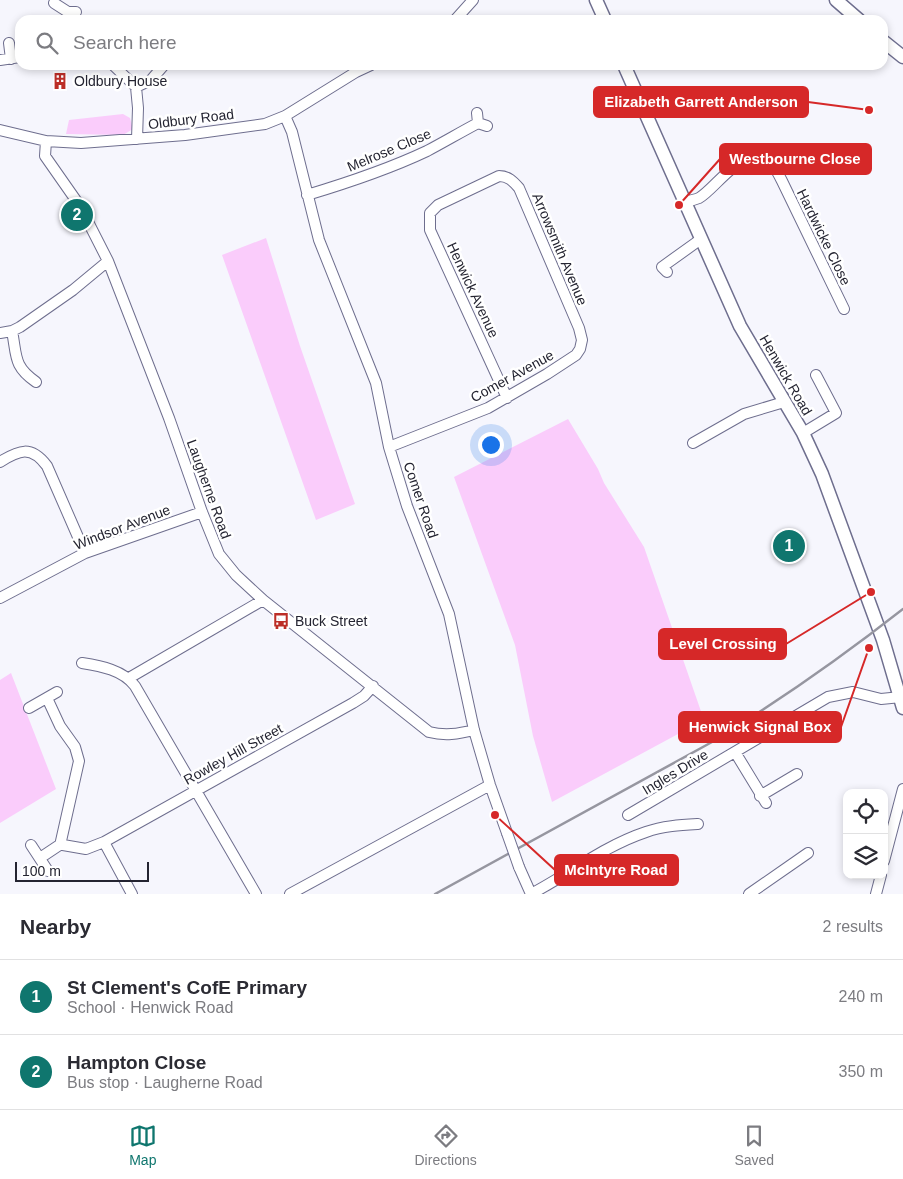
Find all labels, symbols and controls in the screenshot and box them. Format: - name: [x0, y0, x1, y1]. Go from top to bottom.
- search box: [15, 15, 888, 70]
- icon: search: [33, 29, 61, 57]
- text: Search here: [73, 32, 177, 53]
- building icon: Oldbury House: [50, 71, 70, 91]
- place label: Oldbury House: [74, 73, 168, 89]
- callout: Elizabeth Garrett Anderson: [594, 87, 808, 117]
- text: Elizabeth Garrett Anderson: [604, 93, 798, 110]
- street label: Oldbury Road: [147, 106, 235, 132]
- street label: Melrose Close: [345, 125, 434, 175]
- callout: Westbourne Close: [720, 144, 871, 174]
- text: Westbourne Close: [729, 150, 861, 167]
- street label: Hardwicke Close: [794, 186, 854, 288]
- street label: Arrowsmith Avenue: [529, 190, 591, 308]
- pin: 2: [61, 196, 93, 234]
- street label: Henwick Avenue: [444, 240, 502, 340]
- street label: Henwick Road: [757, 332, 815, 418]
- street label: Comer Avenue: [468, 347, 556, 405]
- your location: [478, 432, 504, 458]
- street label: Laugherne Road: [184, 437, 234, 541]
- street label: Comer Road: [401, 460, 441, 540]
- street label: Windsor Avenue: [72, 501, 173, 553]
- pin: 1: [773, 527, 805, 565]
- bus stop icon: Buck Street: [271, 611, 291, 631]
- place label: Buck Street: [295, 613, 367, 629]
- callout: Level Crossing: [659, 629, 786, 659]
- text: Level Crossing: [669, 635, 777, 652]
- callout: Henwick Signal Box: [679, 712, 841, 742]
- text: Henwick Signal Box: [689, 718, 832, 735]
- street label: Rowley Hill Street: [181, 720, 285, 788]
- street label: Ingles Drive: [639, 746, 711, 798]
- map controls: [843, 789, 888, 879]
- button: locate: [843, 789, 888, 834]
- button: layers: [843, 834, 888, 879]
- callout: McIntyre Road: [555, 855, 678, 885]
- scale bar: [15, 859, 149, 882]
- text: McIntyre Road: [564, 861, 668, 878]
- text: 100 m: [22, 863, 61, 879]
- text: Nearby: [20, 915, 91, 938]
- text: 2 results: [823, 918, 883, 935]
- text: St Clement's CofE Primary: [67, 977, 307, 998]
- text: 1: [32, 988, 40, 1005]
- text: 240 m: [839, 988, 883, 1005]
- text: School · Henwick Road: [67, 999, 233, 1016]
- text: Hampton Close: [67, 1052, 206, 1073]
- text: 2: [32, 1063, 40, 1080]
- text: 350 m: [839, 1063, 883, 1080]
- text: Bus stop · Laugherne Road: [67, 1074, 263, 1091]
- tab: Map: [129, 1122, 157, 1168]
- tab: Directions: [415, 1122, 477, 1168]
- tab: Saved: [734, 1122, 774, 1168]

